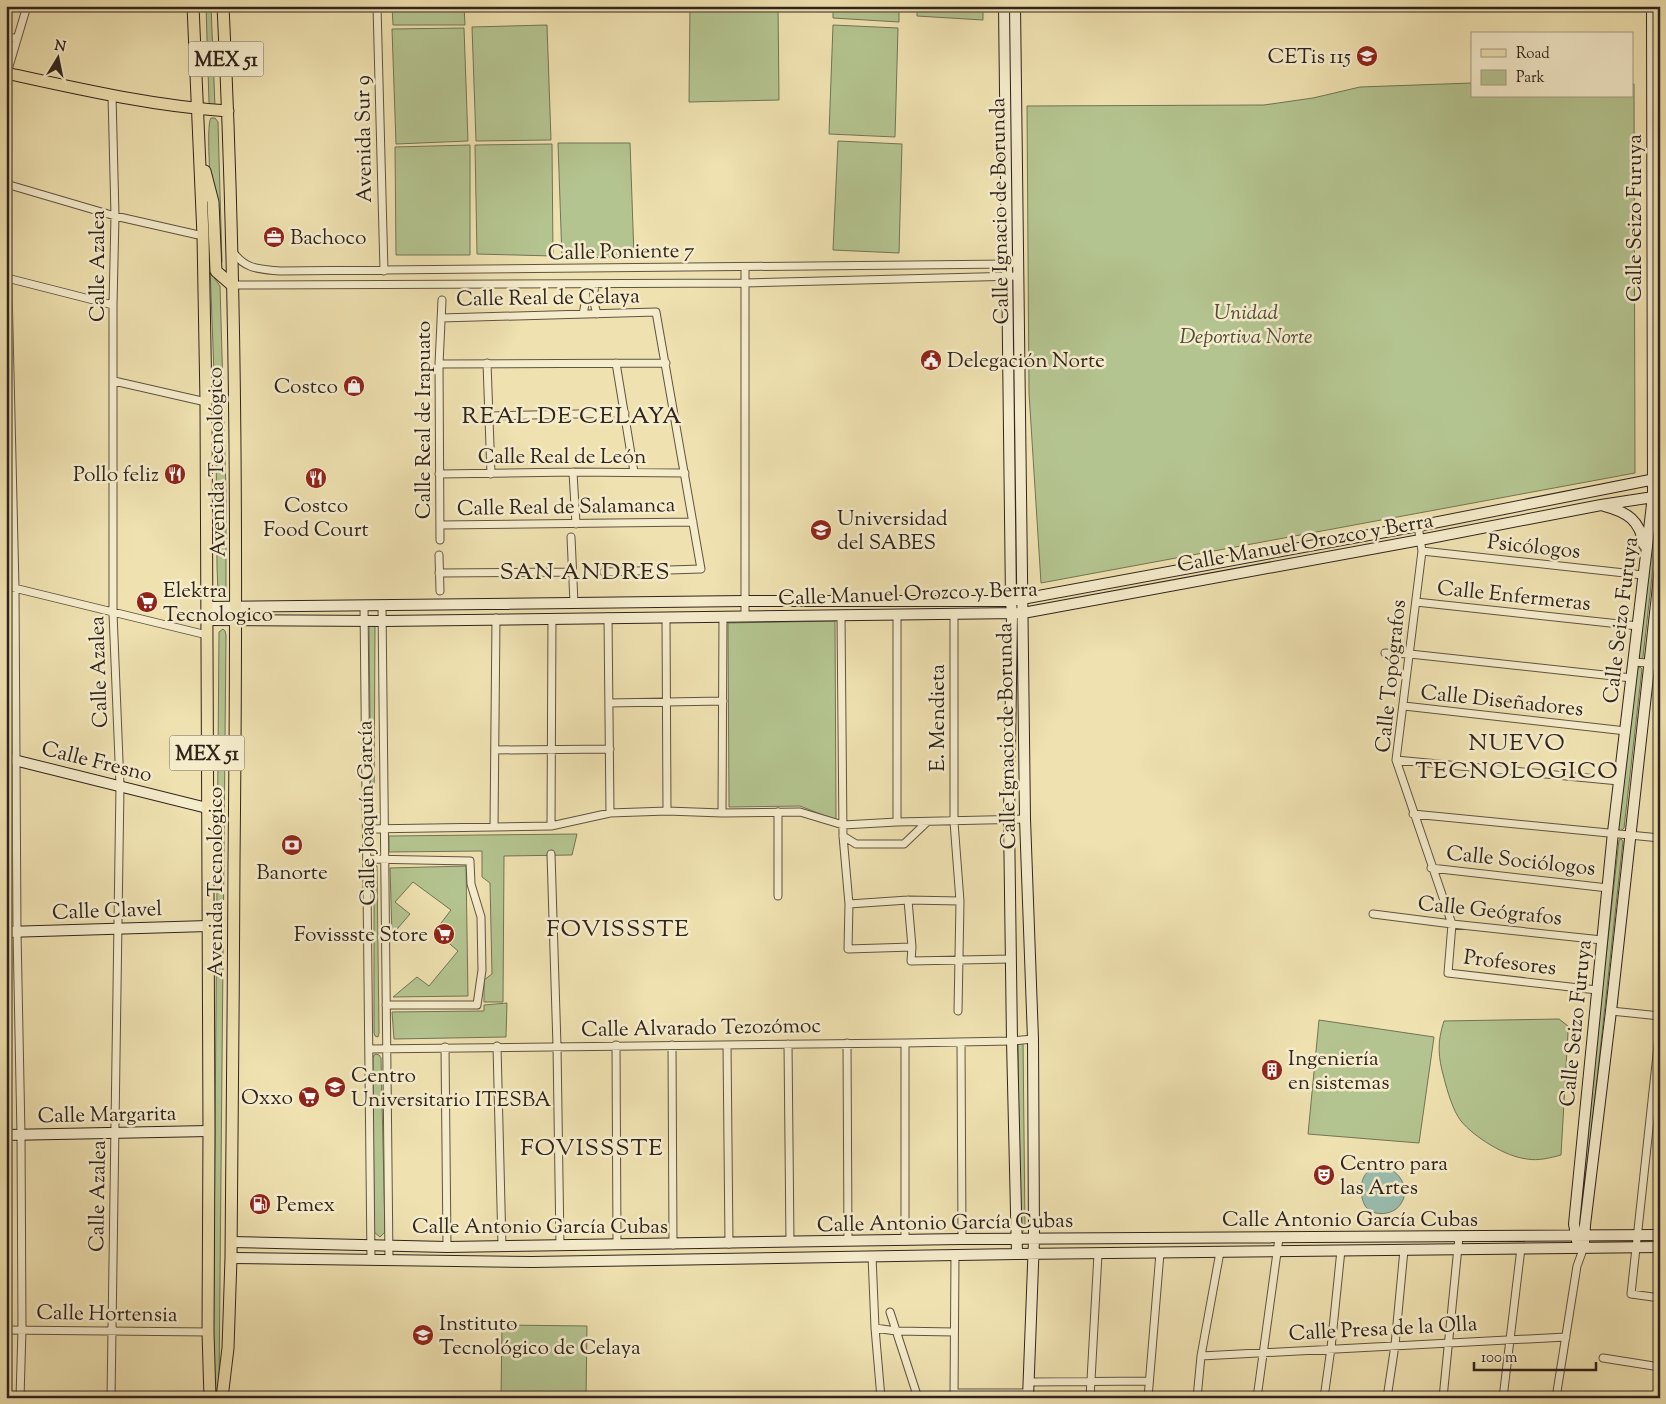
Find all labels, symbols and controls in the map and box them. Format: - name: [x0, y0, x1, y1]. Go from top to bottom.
- north arrow: [32, 32, 82, 82]
- legend: [1471, 32, 1634, 98]
- text: N: [53, 36, 67, 58]
- road number: MEX 51: [188, 42, 264, 76]
- place label: CETis 115: [1267, 43, 1351, 73]
- school or university icon: CETis 115: [1355, 44, 1379, 68]
- text: Road: [1516, 44, 1550, 65]
- text: Park: [1516, 68, 1545, 89]
- street label: Avenida Sur 9: [349, 75, 381, 203]
- street label: Calle Ignacio de Borunda: [984, 97, 1018, 325]
- street label: Calle Seizo Furuya: [1621, 134, 1651, 302]
- street label: Calle Azalea: [84, 210, 114, 322]
- place label: Bachoco: [290, 224, 367, 254]
- office icon: Bachoco: [262, 225, 286, 249]
- street label: Calle Poniente 7: [547, 237, 695, 269]
- street label: Calle Real de Celaya: [456, 282, 640, 316]
- park label: Unidad Deportiva Norte: [1179, 299, 1313, 353]
- street label: Calle Real de Irapuato: [410, 321, 440, 519]
- place label: Delegación Norte: [947, 347, 1105, 377]
- public building icon: Delegación Norte: [919, 348, 943, 372]
- street label: Avenida Tecnológico: [201, 367, 235, 557]
- place label: Costco: [274, 373, 338, 403]
- shop icon: Costco: [342, 374, 366, 398]
- district label: REAL DE CELAYA: [462, 400, 682, 434]
- street label: Calle Real de León: [478, 443, 646, 473]
- place label: Pollo feliz: [73, 461, 159, 491]
- restaurant icon: Pollo feliz: [163, 462, 187, 486]
- restaurant icon: Costco Food Court: [304, 466, 328, 490]
- street label: Calle Real de Salamanca: [457, 491, 676, 525]
- place label: Costco Food Court: [263, 492, 369, 546]
- place label: Universidad del SABES: [837, 505, 948, 559]
- street label: Calle Manuel Orozco y Berra: [1175, 507, 1436, 581]
- school or university icon: Universidad del SABES: [809, 518, 833, 542]
- street label: Psicólogos: [1486, 528, 1582, 568]
- street label: Calle Seizo Furuya: [1597, 535, 1647, 705]
- district label: SAN ANDRES: [499, 556, 671, 590]
- street label: Calle Enfermeras: [1435, 574, 1592, 620]
- street label: Calle Manuel Orozco y Berra: [778, 575, 1039, 615]
- place label: Elektra Tecnologico: [163, 577, 273, 631]
- supermarket icon: Elektra Tecnologico: [135, 590, 159, 614]
- street label: Calle Topógrafos: [1369, 598, 1415, 754]
- street label: Calle Azalea: [83, 615, 117, 728]
- street label: Calle Ignacio de Borunda: [991, 622, 1025, 850]
- street label: E. Mendieta: [924, 664, 954, 772]
- street label: Calle Diseñadores: [1419, 679, 1585, 725]
- street label: Calle Joaquín García: [351, 720, 385, 906]
- district label: NUEVO TECNOLOGICO: [1415, 727, 1619, 789]
- street label: Calle Fresno: [38, 735, 155, 791]
- road number: MEX 51: [170, 736, 244, 770]
- street label: Avenida Tecnológico: [202, 787, 232, 977]
- bank icon: Banorte: [280, 833, 304, 857]
- street label: Calle Sociólogos: [1445, 839, 1597, 885]
- place label: Banorte: [256, 859, 328, 889]
- street label: Calle Geógrafos: [1416, 889, 1563, 934]
- street label: Calle Clavel: [51, 895, 163, 929]
- district label: FOVISSSTE: [546, 913, 690, 947]
- place label: Fovissste Store: [294, 921, 428, 951]
- supermarket icon: Fovissste Store: [432, 922, 456, 946]
- street label: Calle Seizo Furuya: [1553, 938, 1601, 1108]
- street label: Profesores: [1462, 943, 1558, 985]
- street label: Calle Alvarado Tezozómoc: [581, 1012, 821, 1046]
- place label: Ingeniería en sistemas: [1288, 1045, 1389, 1099]
- building icon: Ingeniería en sistemas: [1260, 1058, 1284, 1082]
- place label: Centro Universitario ITESBA: [351, 1062, 551, 1116]
- school or university icon: Centro Universitario ITESBA: [323, 1075, 347, 1099]
- place label: Oxxo: [241, 1084, 293, 1114]
- supermarket icon: Oxxo: [297, 1085, 321, 1109]
- street label: Calle Margarita: [37, 1100, 177, 1132]
- district label: FOVISSSTE: [520, 1132, 664, 1166]
- street label: Calle Azalea: [83, 1140, 115, 1252]
- place label: Centro para las Artes: [1340, 1150, 1448, 1204]
- theatre icon: Centro para las Artes: [1312, 1163, 1336, 1187]
- place label: Pemex: [276, 1191, 335, 1221]
- fuel station icon: Pemex: [248, 1192, 272, 1216]
- street label: Calle Antonio García Cubas: [1222, 1206, 1478, 1236]
- street label: Calle Antonio García Cubas: [817, 1207, 1073, 1241]
- street label: Calle Antonio García Cubas: [412, 1213, 668, 1243]
- street label: Calle Hortensia: [36, 1299, 178, 1331]
- place label: Instituto Tecnológico de Celaya: [439, 1310, 641, 1364]
- street label: Calle Presa de la Olla: [1288, 1310, 1479, 1350]
- school or university icon: Instituto Tecnológico de Celaya: [411, 1323, 435, 1347]
- scale bar: [1474, 1339, 1596, 1371]
- text: 100 m: [1481, 1348, 1518, 1369]

